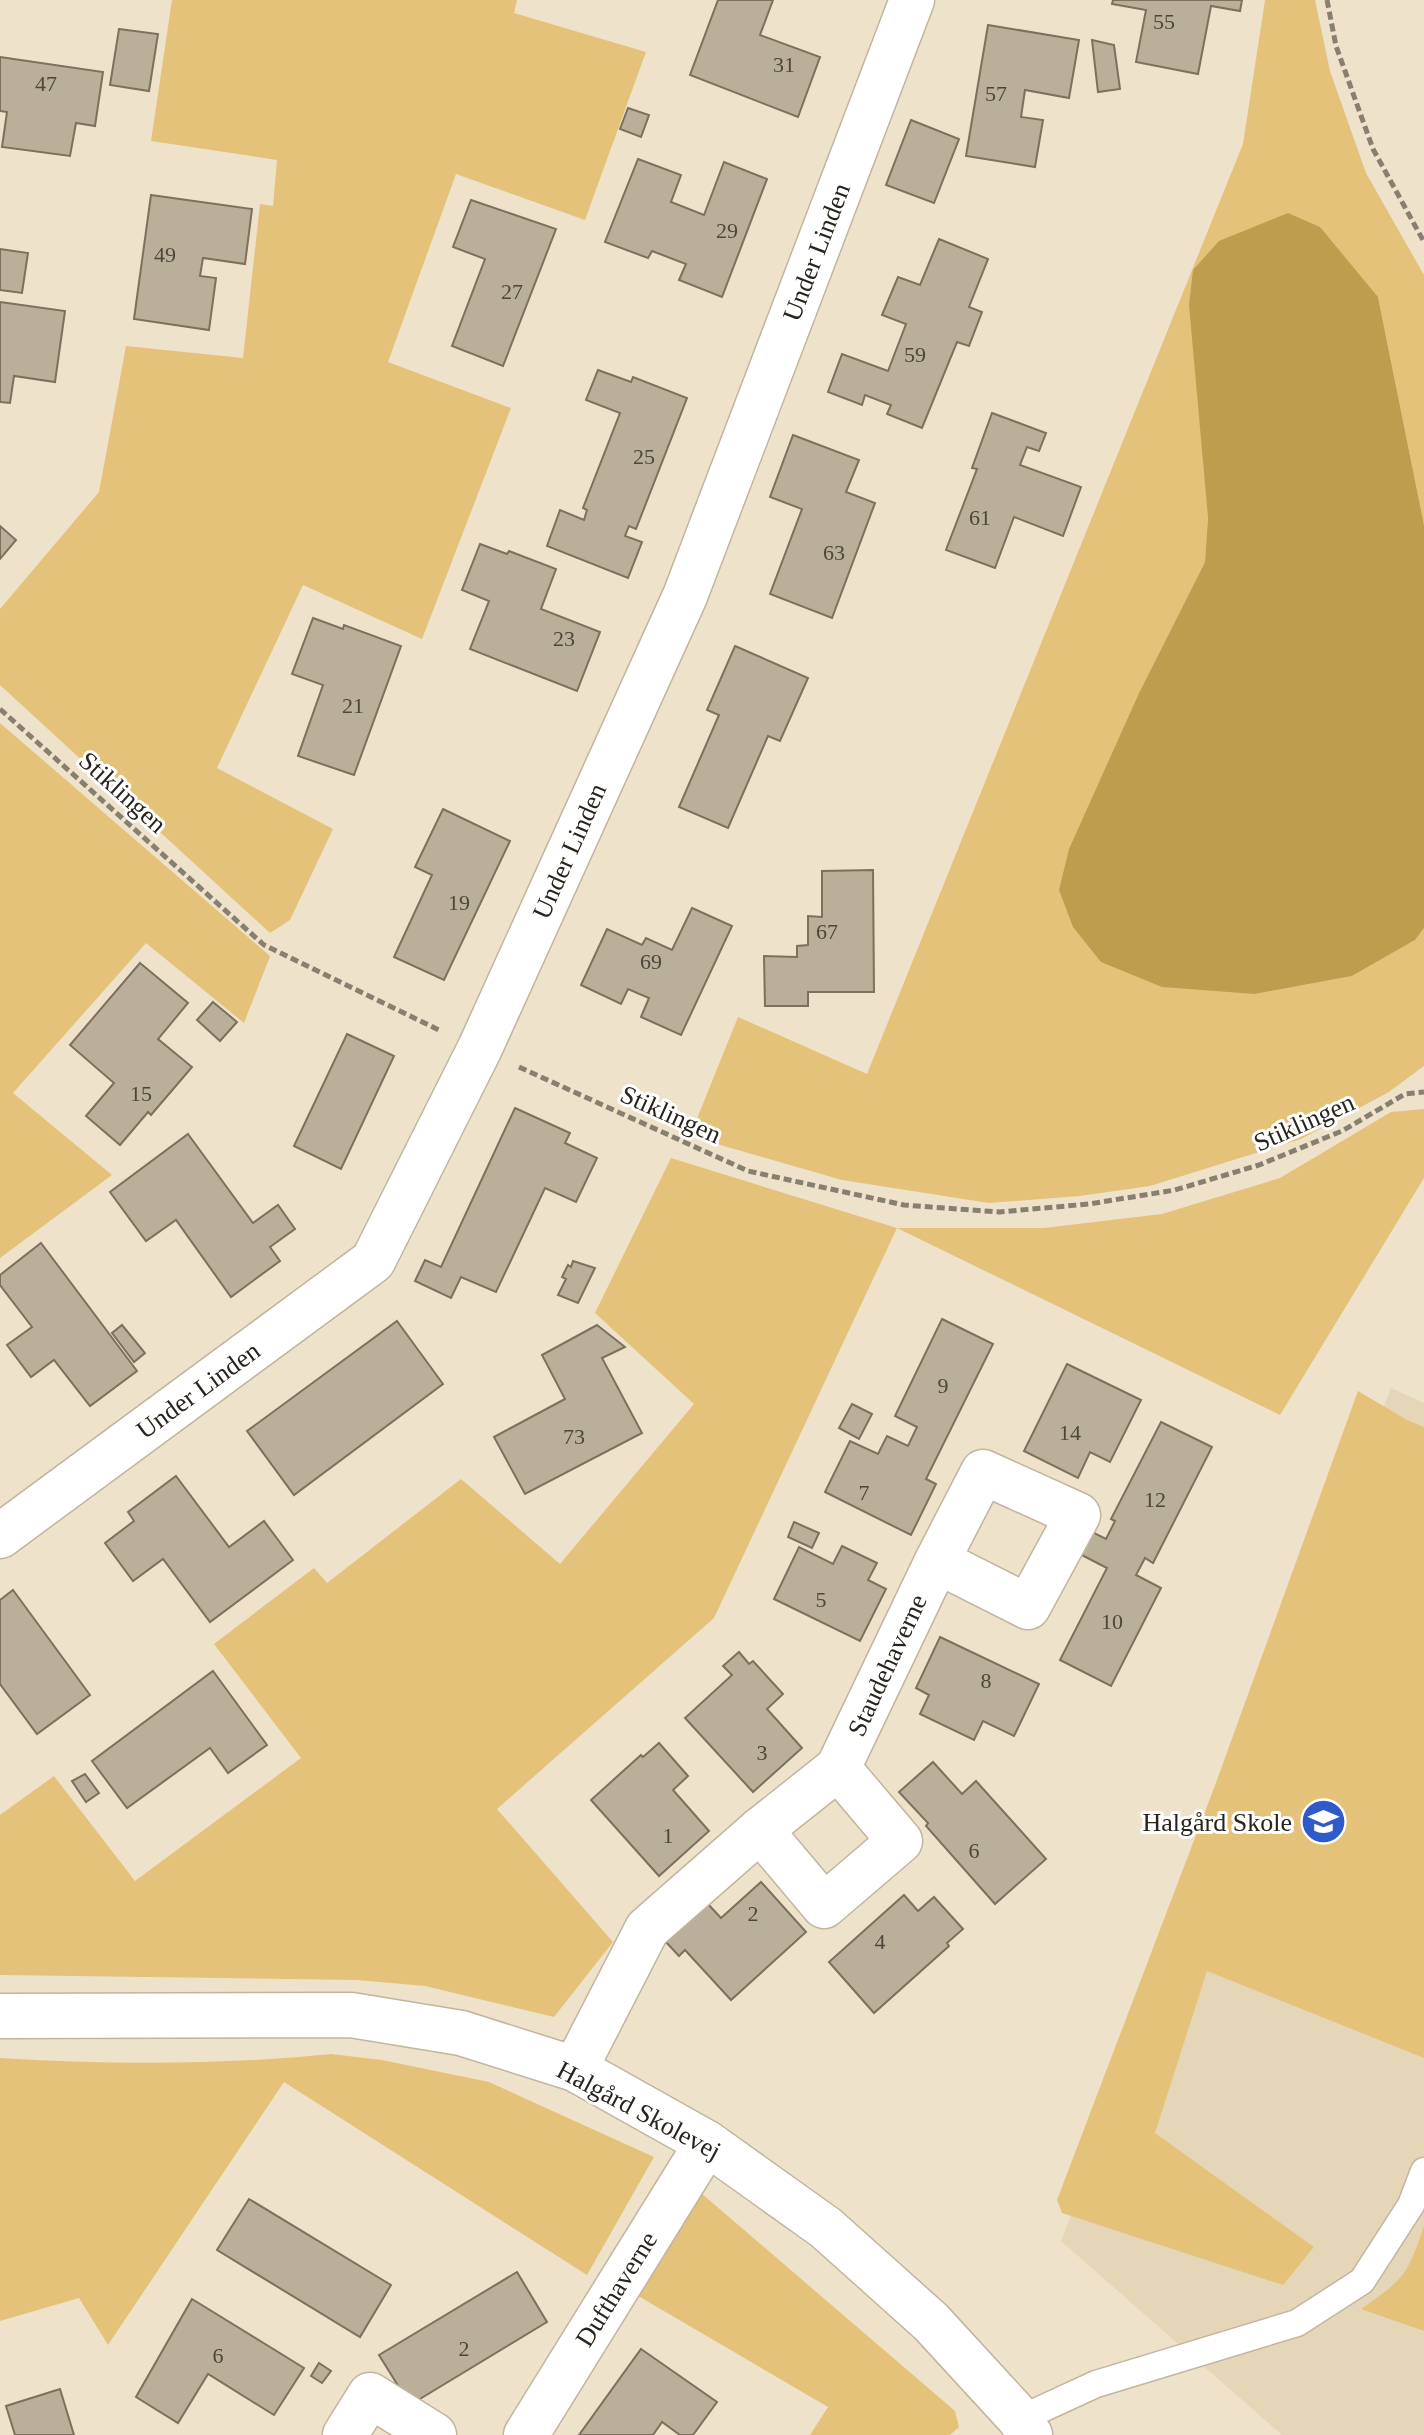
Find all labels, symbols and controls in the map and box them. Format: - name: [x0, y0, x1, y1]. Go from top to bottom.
- house number: 55: [1153, 9, 1175, 34]
- house number: 31: [773, 52, 795, 77]
- house number: 47: [35, 71, 57, 96]
- house number: 57: [985, 81, 1007, 106]
- street label: Under Linden: [777, 179, 856, 325]
- house number: 29: [716, 218, 738, 243]
- house number: 49: [154, 242, 176, 267]
- house number: 27: [501, 279, 523, 304]
- house number: 59: [904, 342, 926, 367]
- house number: 25: [633, 444, 655, 469]
- house number: 61: [969, 505, 991, 530]
- house number: 63: [823, 540, 845, 565]
- house number: 23: [553, 626, 575, 651]
- house number: 21: [342, 693, 364, 718]
- street label: Stiklingen: [73, 746, 172, 839]
- street label: Under Linden: [527, 779, 612, 923]
- house number: 19: [448, 890, 470, 915]
- house number: 67: [816, 919, 838, 944]
- house number: 69: [640, 949, 662, 974]
- street label: Stiklingen: [616, 1079, 726, 1149]
- house number: 15: [130, 1081, 152, 1106]
- street label: Stiklingen: [1249, 1087, 1359, 1157]
- street label: Under Linden: [131, 1336, 266, 1445]
- house number: 9: [938, 1373, 949, 1398]
- house number: 14: [1059, 1420, 1081, 1445]
- house number: 73: [563, 1424, 585, 1449]
- house number: 7: [859, 1480, 870, 1505]
- house number: 12: [1144, 1487, 1166, 1512]
- house number: 5: [816, 1587, 827, 1612]
- street label: Staudehaverne: [842, 1590, 933, 1741]
- house number: 10: [1101, 1609, 1123, 1634]
- house number: 8: [981, 1668, 992, 1693]
- house number: 3: [757, 1740, 768, 1765]
- school or university icon: Halgård Skole: [1299, 1798, 1347, 1846]
- place label: Halgård Skole: [1143, 1808, 1292, 1837]
- house number: 1: [663, 1823, 674, 1848]
- house number: 6: [969, 1838, 980, 1863]
- house number: 2: [748, 1901, 759, 1926]
- house number: 4: [875, 1929, 886, 1954]
- street label: Halgård Skolevej: [552, 2055, 726, 2166]
- street label: Dufthaverne: [570, 2226, 663, 2352]
- house number: 2: [459, 2336, 470, 2361]
- house number: 6: [213, 2343, 224, 2368]

